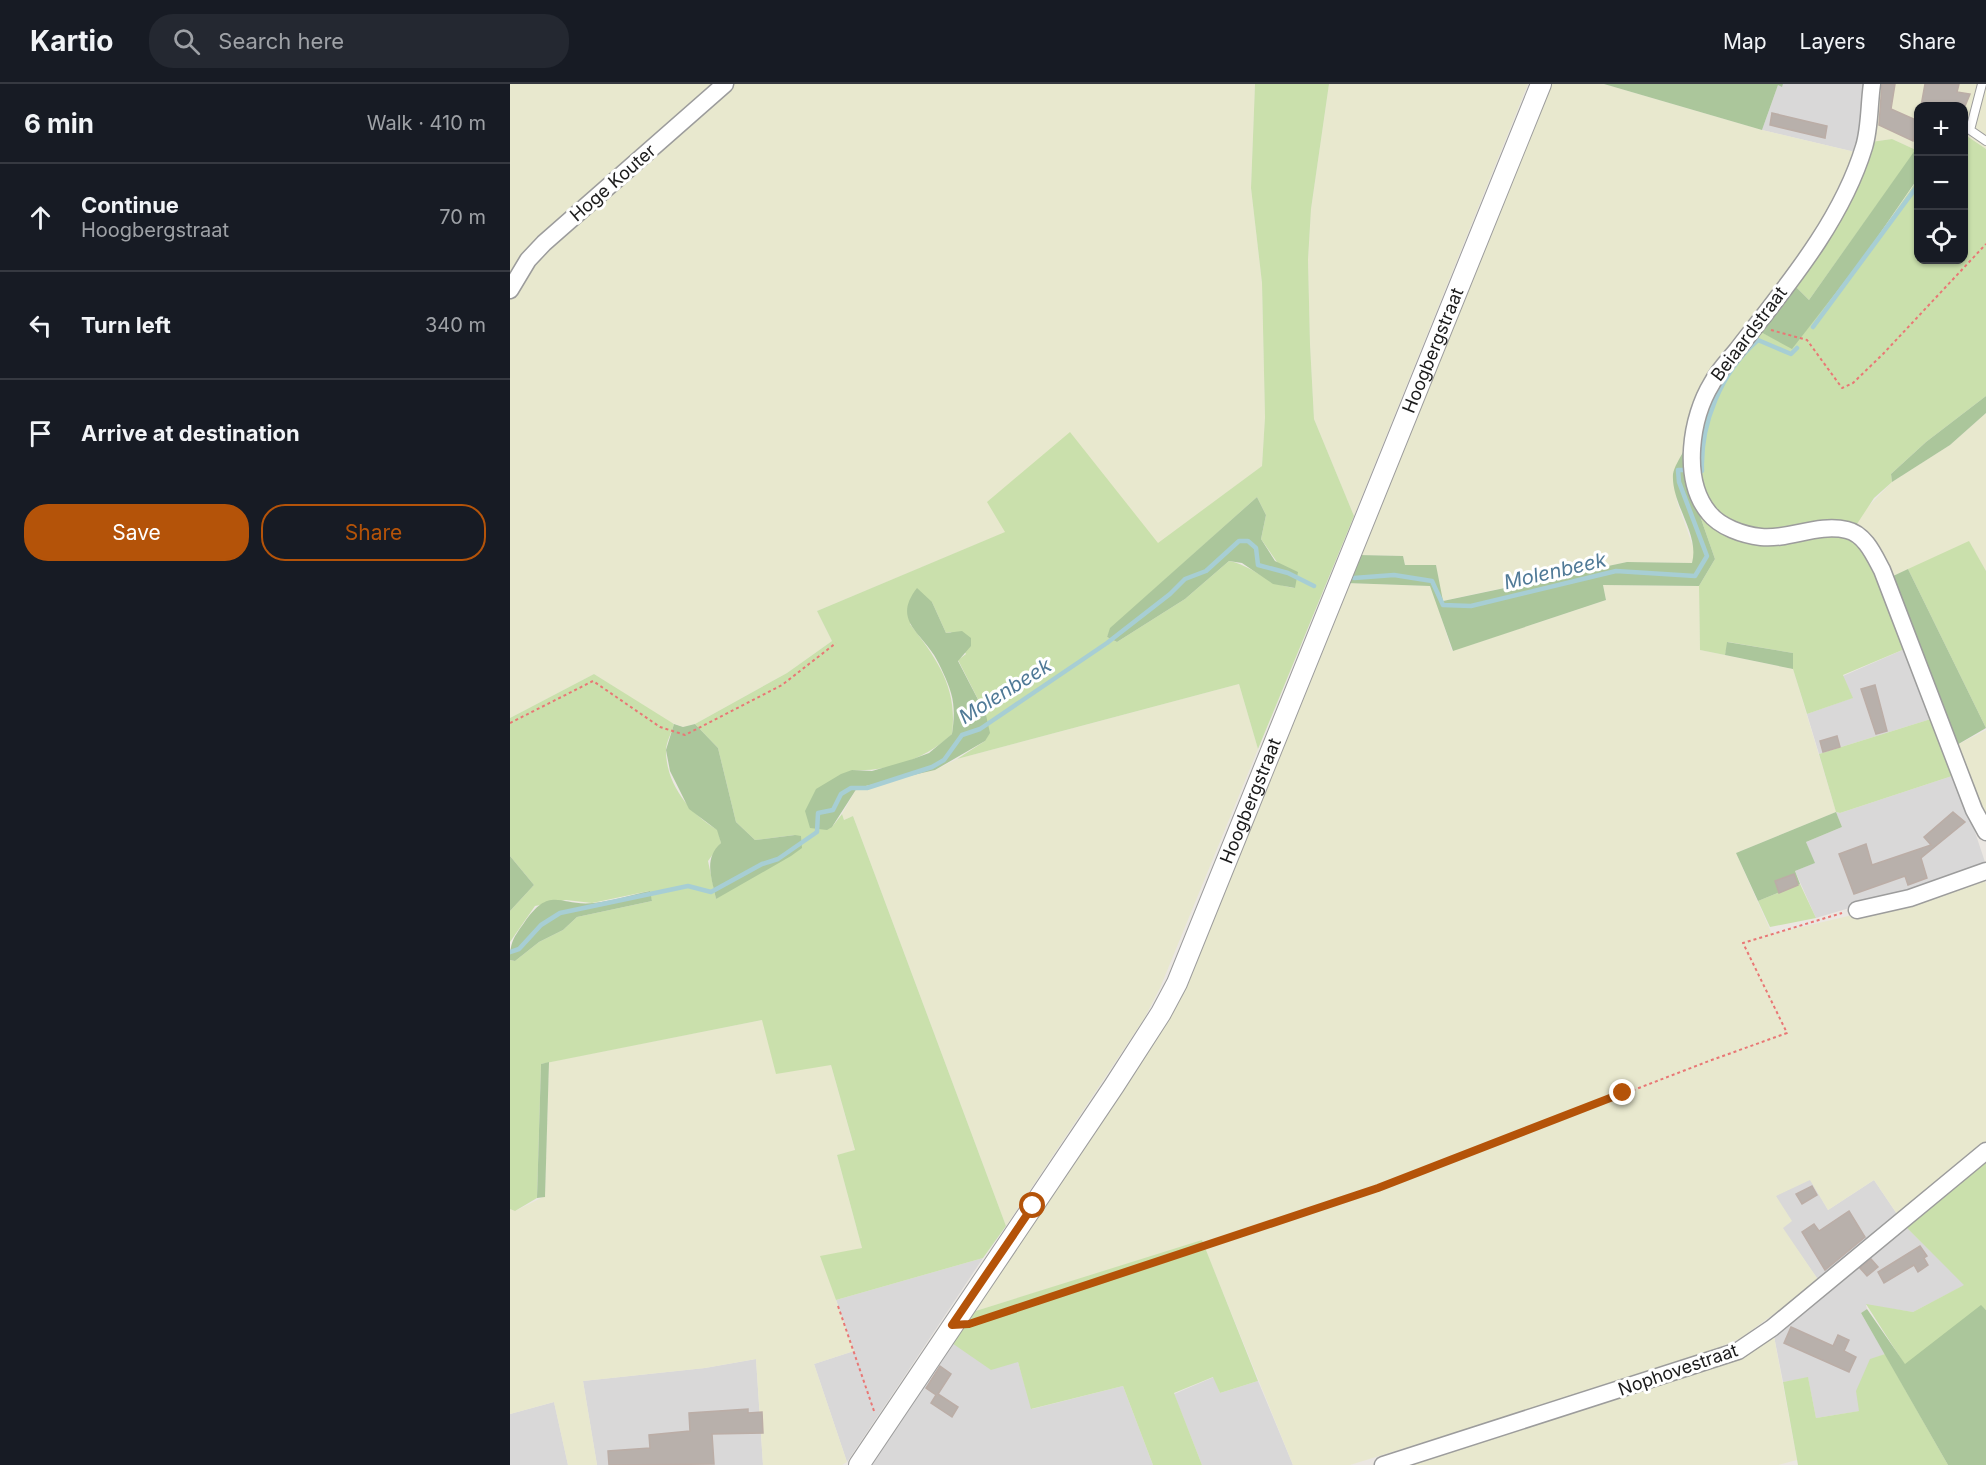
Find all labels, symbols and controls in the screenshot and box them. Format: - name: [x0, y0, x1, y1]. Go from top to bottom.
- search box: [149, 14, 569, 68]
- text: Kartio: [30, 24, 113, 58]
- icon: search: [170, 25, 203, 58]
- text: Search here: [218, 28, 344, 54]
- text: Map: [1723, 29, 1767, 54]
- text: Layers: [1800, 29, 1866, 54]
- text: Share: [1899, 29, 1956, 54]
- map controls: [1914, 102, 1968, 264]
- button: +: [1914, 102, 1968, 156]
- text: 6 min: [24, 108, 94, 139]
- text: Walk · 410 m: [367, 111, 486, 135]
- street label: Hoge Kouter: [566, 140, 660, 226]
- button: −: [1914, 156, 1968, 210]
- text: Continue: [81, 192, 179, 218]
- icon: ahead: [24, 201, 57, 234]
- text: 70 m: [439, 205, 486, 229]
- button: locate: [1914, 210, 1968, 264]
- text: Hoogbergstraat: [81, 218, 229, 242]
- street label: Beiaardstraat: [1706, 282, 1791, 385]
- street label: Hoogbergstraat: [1398, 284, 1467, 416]
- icon: left: [24, 309, 57, 342]
- text: Turn left: [81, 312, 171, 338]
- text: 340 m: [425, 313, 486, 337]
- icon: arrive: [24, 417, 57, 450]
- text: Arrive at destination: [81, 420, 300, 446]
- button: Save: [24, 504, 249, 561]
- button: Share: [261, 504, 486, 561]
- water label: Molenbeek: [1501, 547, 1610, 594]
- water label: Molenbeek: [954, 653, 1057, 729]
- street label: Hoogbergstraat: [1215, 735, 1285, 867]
- route end: [1609, 1079, 1635, 1105]
- route start: [1019, 1192, 1045, 1218]
- street label: Nophovestraat: [1615, 1339, 1740, 1400]

